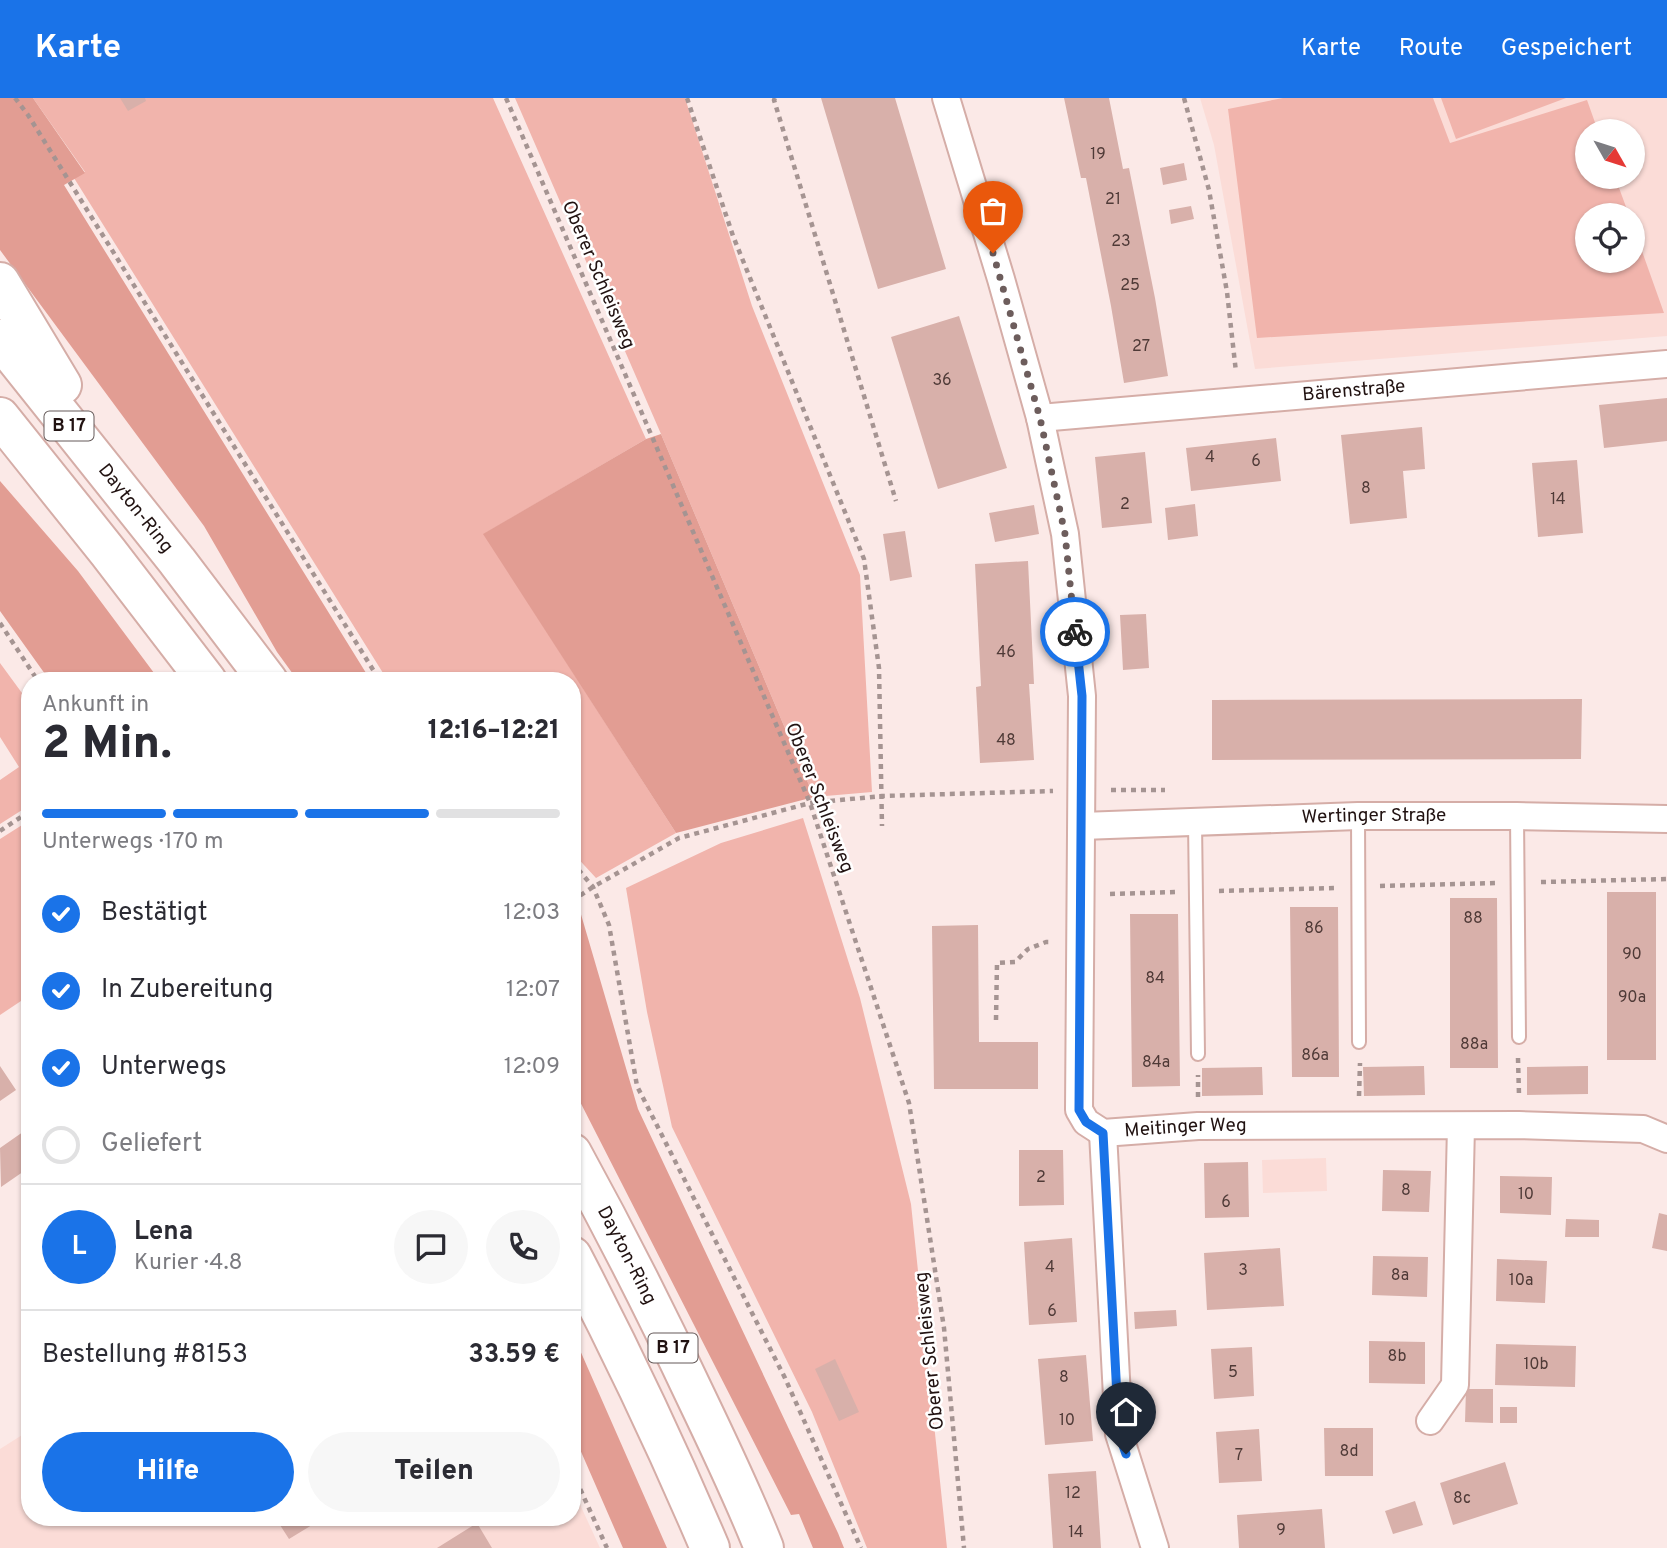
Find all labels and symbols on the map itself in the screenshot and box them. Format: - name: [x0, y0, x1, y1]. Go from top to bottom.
- north arrow: [1575, 119, 1645, 189]
- house number: 19: [1090, 145, 1106, 165]
- pin: [963, 181, 1023, 253]
- house number: 21: [1105, 190, 1121, 210]
- street label: Oberer Schleisweg: [556, 197, 640, 353]
- house number: 23: [1111, 232, 1131, 252]
- house number: 25: [1120, 276, 1140, 296]
- house number: 27: [1132, 337, 1150, 357]
- house number: 36: [932, 371, 952, 391]
- street label: Bärenstraße: [1301, 375, 1406, 407]
- road number: B 17: [44, 412, 94, 440]
- house number: 4: [1205, 448, 1215, 468]
- house number: 6: [1251, 452, 1261, 472]
- street label: Dayton-Ring: [92, 459, 178, 558]
- house number: 8: [1361, 479, 1371, 499]
- house number: 14: [1550, 490, 1566, 510]
- house number: 2: [1120, 495, 1130, 515]
- courier: [1040, 597, 1110, 667]
- house number: 46: [996, 643, 1016, 663]
- street label: Oberer Schleisweg: [779, 719, 859, 877]
- house number: 48: [996, 731, 1016, 751]
- street label: Wertinger Straße: [1301, 804, 1446, 830]
- house number: 88: [1463, 909, 1483, 929]
- house number: 86: [1304, 919, 1324, 939]
- house number: 90: [1622, 945, 1642, 965]
- house number: 84: [1145, 969, 1165, 989]
- house number: 90a: [1618, 988, 1646, 1008]
- house number: 88a: [1460, 1035, 1488, 1055]
- house number: 86a: [1301, 1046, 1329, 1066]
- house number: 84a: [1142, 1053, 1170, 1073]
- street label: Meitinger Weg: [1124, 1114, 1247, 1143]
- house number: 2: [1036, 1168, 1046, 1188]
- house number: 8: [1401, 1181, 1411, 1201]
- house number: 10: [1518, 1185, 1534, 1205]
- house number: 6: [1221, 1193, 1231, 1213]
- street label: Dayton-Ring: [591, 1202, 661, 1309]
- house number: 4: [1045, 1258, 1055, 1278]
- house number: 3: [1238, 1261, 1248, 1281]
- house number: 8a: [1391, 1266, 1409, 1286]
- street label: Oberer Schleisweg: [910, 1271, 950, 1431]
- house number: 10a: [1509, 1271, 1533, 1291]
- house number: 6: [1047, 1302, 1057, 1322]
- road number: B 17: [648, 1334, 698, 1363]
- house number: 8b: [1388, 1347, 1406, 1367]
- house number: 10b: [1523, 1355, 1549, 1375]
- house number: 5: [1228, 1363, 1238, 1383]
- house number: 8: [1059, 1368, 1069, 1388]
- pin: [1096, 1382, 1156, 1454]
- house number: 10: [1059, 1411, 1075, 1431]
- house number: 8d: [1340, 1442, 1358, 1462]
- house number: 7: [1235, 1446, 1243, 1466]
- house number: 12: [1065, 1484, 1081, 1504]
- house number: 8c: [1453, 1489, 1471, 1509]
- house number: 9: [1276, 1521, 1286, 1541]
- house number: 14: [1068, 1523, 1084, 1543]

